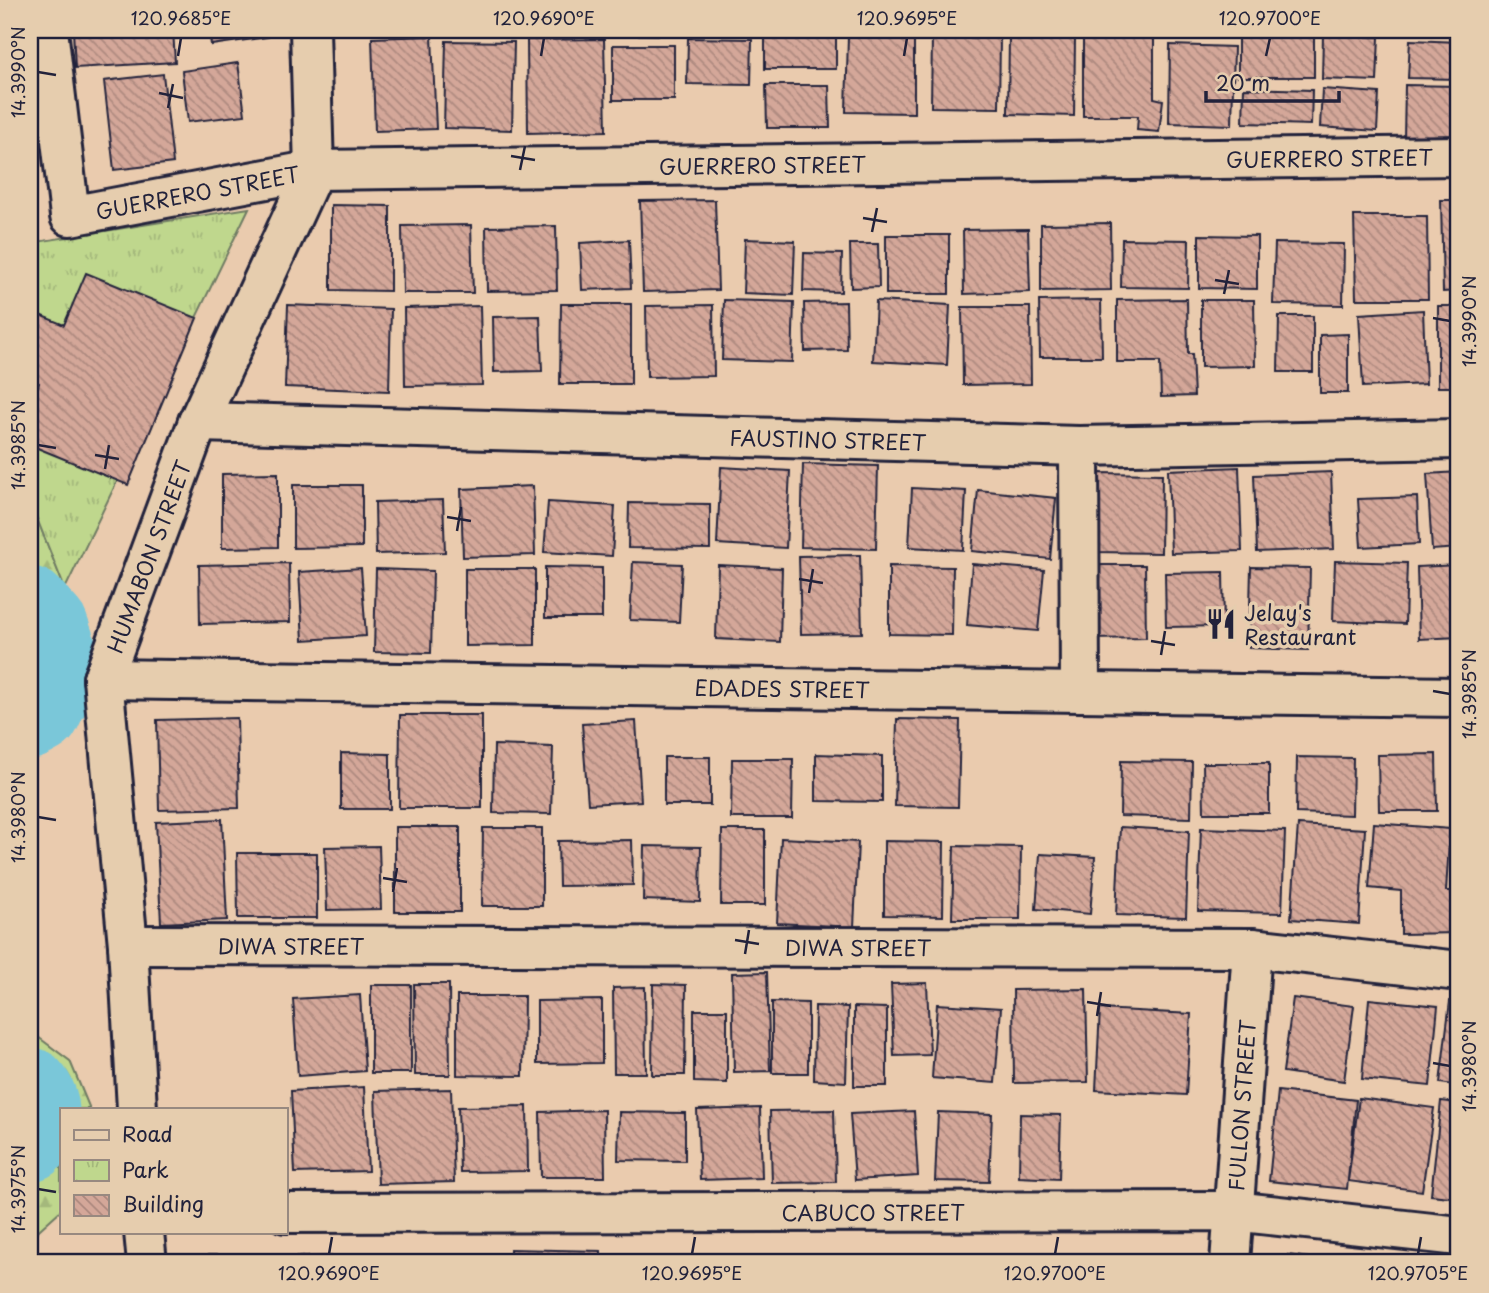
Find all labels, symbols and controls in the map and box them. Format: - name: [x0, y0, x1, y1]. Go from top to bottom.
- text: 120.9685°E: [131, 4, 231, 31]
- text: 120.9690°E: [493, 4, 595, 31]
- text: 120.9695°E: [857, 4, 957, 31]
- text: 120.9700°E: [1219, 4, 1321, 31]
- text: 14.3990°N: [4, 26, 31, 118]
- scale bar: [1206, 60, 1338, 104]
- text: 20 m: [1216, 66, 1270, 98]
- street label: GUERRERO STREET: [1226, 140, 1434, 175]
- street label: GUERRERO STREET: [659, 147, 867, 182]
- street label: GUERRERO STREET: [93, 157, 303, 227]
- text: 14.3990°N: [1455, 275, 1482, 367]
- text: 14.3985°N: [4, 400, 31, 490]
- street label: FAUSTINO STREET: [729, 420, 927, 458]
- street label: HUMABON STREET: [98, 455, 199, 657]
- place label: Jelay's Restaurant: [1244, 596, 1356, 652]
- restaurant icon: Jelay's Restaurant: [1204, 607, 1238, 641]
- text: 14.3985°N: [1455, 649, 1482, 739]
- street label: EDADES STREET: [694, 671, 870, 705]
- text: 14.3980°N: [4, 771, 31, 863]
- street label: DIWA STREET: [218, 929, 365, 962]
- street label: DIWA STREET: [785, 931, 932, 963]
- street label: FULLON STREET: [1219, 1018, 1263, 1192]
- text: 14.3980°N: [1455, 1020, 1482, 1112]
- legend: [60, 1108, 287, 1234]
- text: Road: [122, 1117, 173, 1149]
- text: 14.3975°N: [4, 1145, 31, 1233]
- text: Park: [122, 1153, 169, 1185]
- text: Building: [122, 1187, 204, 1219]
- street label: CABUCO STREET: [781, 1196, 965, 1228]
- text: 120.9690°E: [278, 1259, 380, 1286]
- text: 120.9695°E: [642, 1259, 742, 1286]
- text: 120.9700°E: [1004, 1259, 1106, 1286]
- text: 120.9705°E: [1368, 1259, 1468, 1286]

